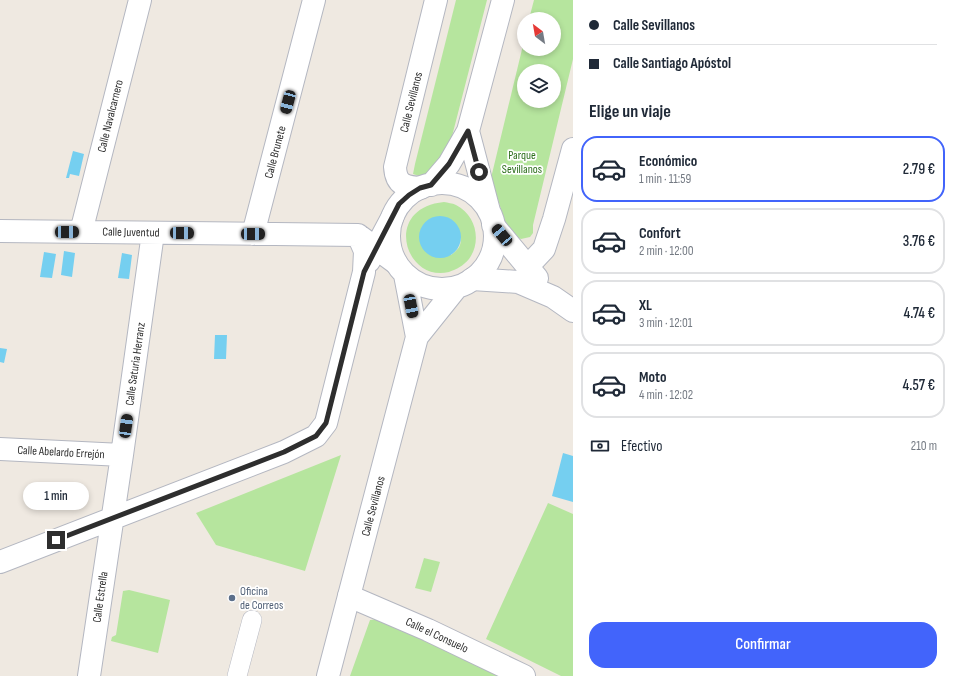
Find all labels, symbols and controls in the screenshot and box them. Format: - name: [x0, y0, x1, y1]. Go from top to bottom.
- north arrow: [517, 12, 561, 56]
- map controls: [517, 12, 561, 108]
- text: Calle Sevillanos: [613, 16, 695, 35]
- text: Calle Santiago Apóstol: [613, 54, 731, 73]
- button: layers: [517, 64, 561, 108]
- street label: Calle Sevillanos: [397, 70, 426, 134]
- street label: Calle Navalcarnero: [94, 78, 127, 154]
- car: [279, 89, 297, 115]
- text: Elige un viaje: [589, 101, 671, 122]
- street label: Calle Brunete: [261, 124, 290, 180]
- park label: Parque Sevillanos: [502, 148, 542, 177]
- icon: car: [591, 151, 627, 187]
- text: Económico: [639, 152, 697, 171]
- text: 2.79 €: [903, 160, 935, 179]
- route start: [470, 163, 488, 181]
- text: 1 min · 11:59: [639, 171, 691, 187]
- car: [490, 222, 514, 248]
- icon: car: [591, 223, 627, 259]
- text: Confort: [639, 224, 681, 243]
- street label: Calle Juventud: [102, 225, 160, 240]
- car: [55, 226, 79, 238]
- car: [170, 227, 194, 239]
- car: [241, 228, 265, 240]
- text: 3.76 €: [903, 232, 935, 251]
- text: 2 min · 12:00: [639, 243, 694, 259]
- car: [403, 293, 419, 319]
- icon: car: [591, 295, 627, 331]
- text: XL: [639, 296, 652, 315]
- text: 4.74 €: [904, 304, 935, 323]
- text: 3 min · 12:01: [639, 315, 692, 331]
- street label: Calle Saturia Herranz: [122, 321, 149, 407]
- icon: car: [591, 367, 627, 403]
- text: Moto: [639, 368, 666, 387]
- text: 4.57 €: [903, 376, 935, 395]
- text: 4 min · 12:02: [639, 387, 693, 403]
- car: [118, 413, 134, 439]
- icon: cash: [589, 435, 611, 457]
- text: Efectivo: [621, 437, 662, 456]
- text: 210 m: [911, 438, 937, 454]
- street label: Calle Abelardo Errejón: [17, 443, 105, 462]
- street label: Calle Sevillanos: [358, 474, 389, 538]
- callout: 1 min: [23, 482, 89, 510]
- text: 1 min: [44, 488, 68, 504]
- route end: [47, 531, 65, 549]
- street label: Calle Estrella: [89, 570, 112, 624]
- place label: Oficina de Correos: [240, 584, 283, 613]
- marker: Oficina de Correos: [227, 593, 237, 603]
- street label: Calle el Consuelo: [403, 614, 471, 657]
- button: Confirmar: [589, 622, 937, 668]

